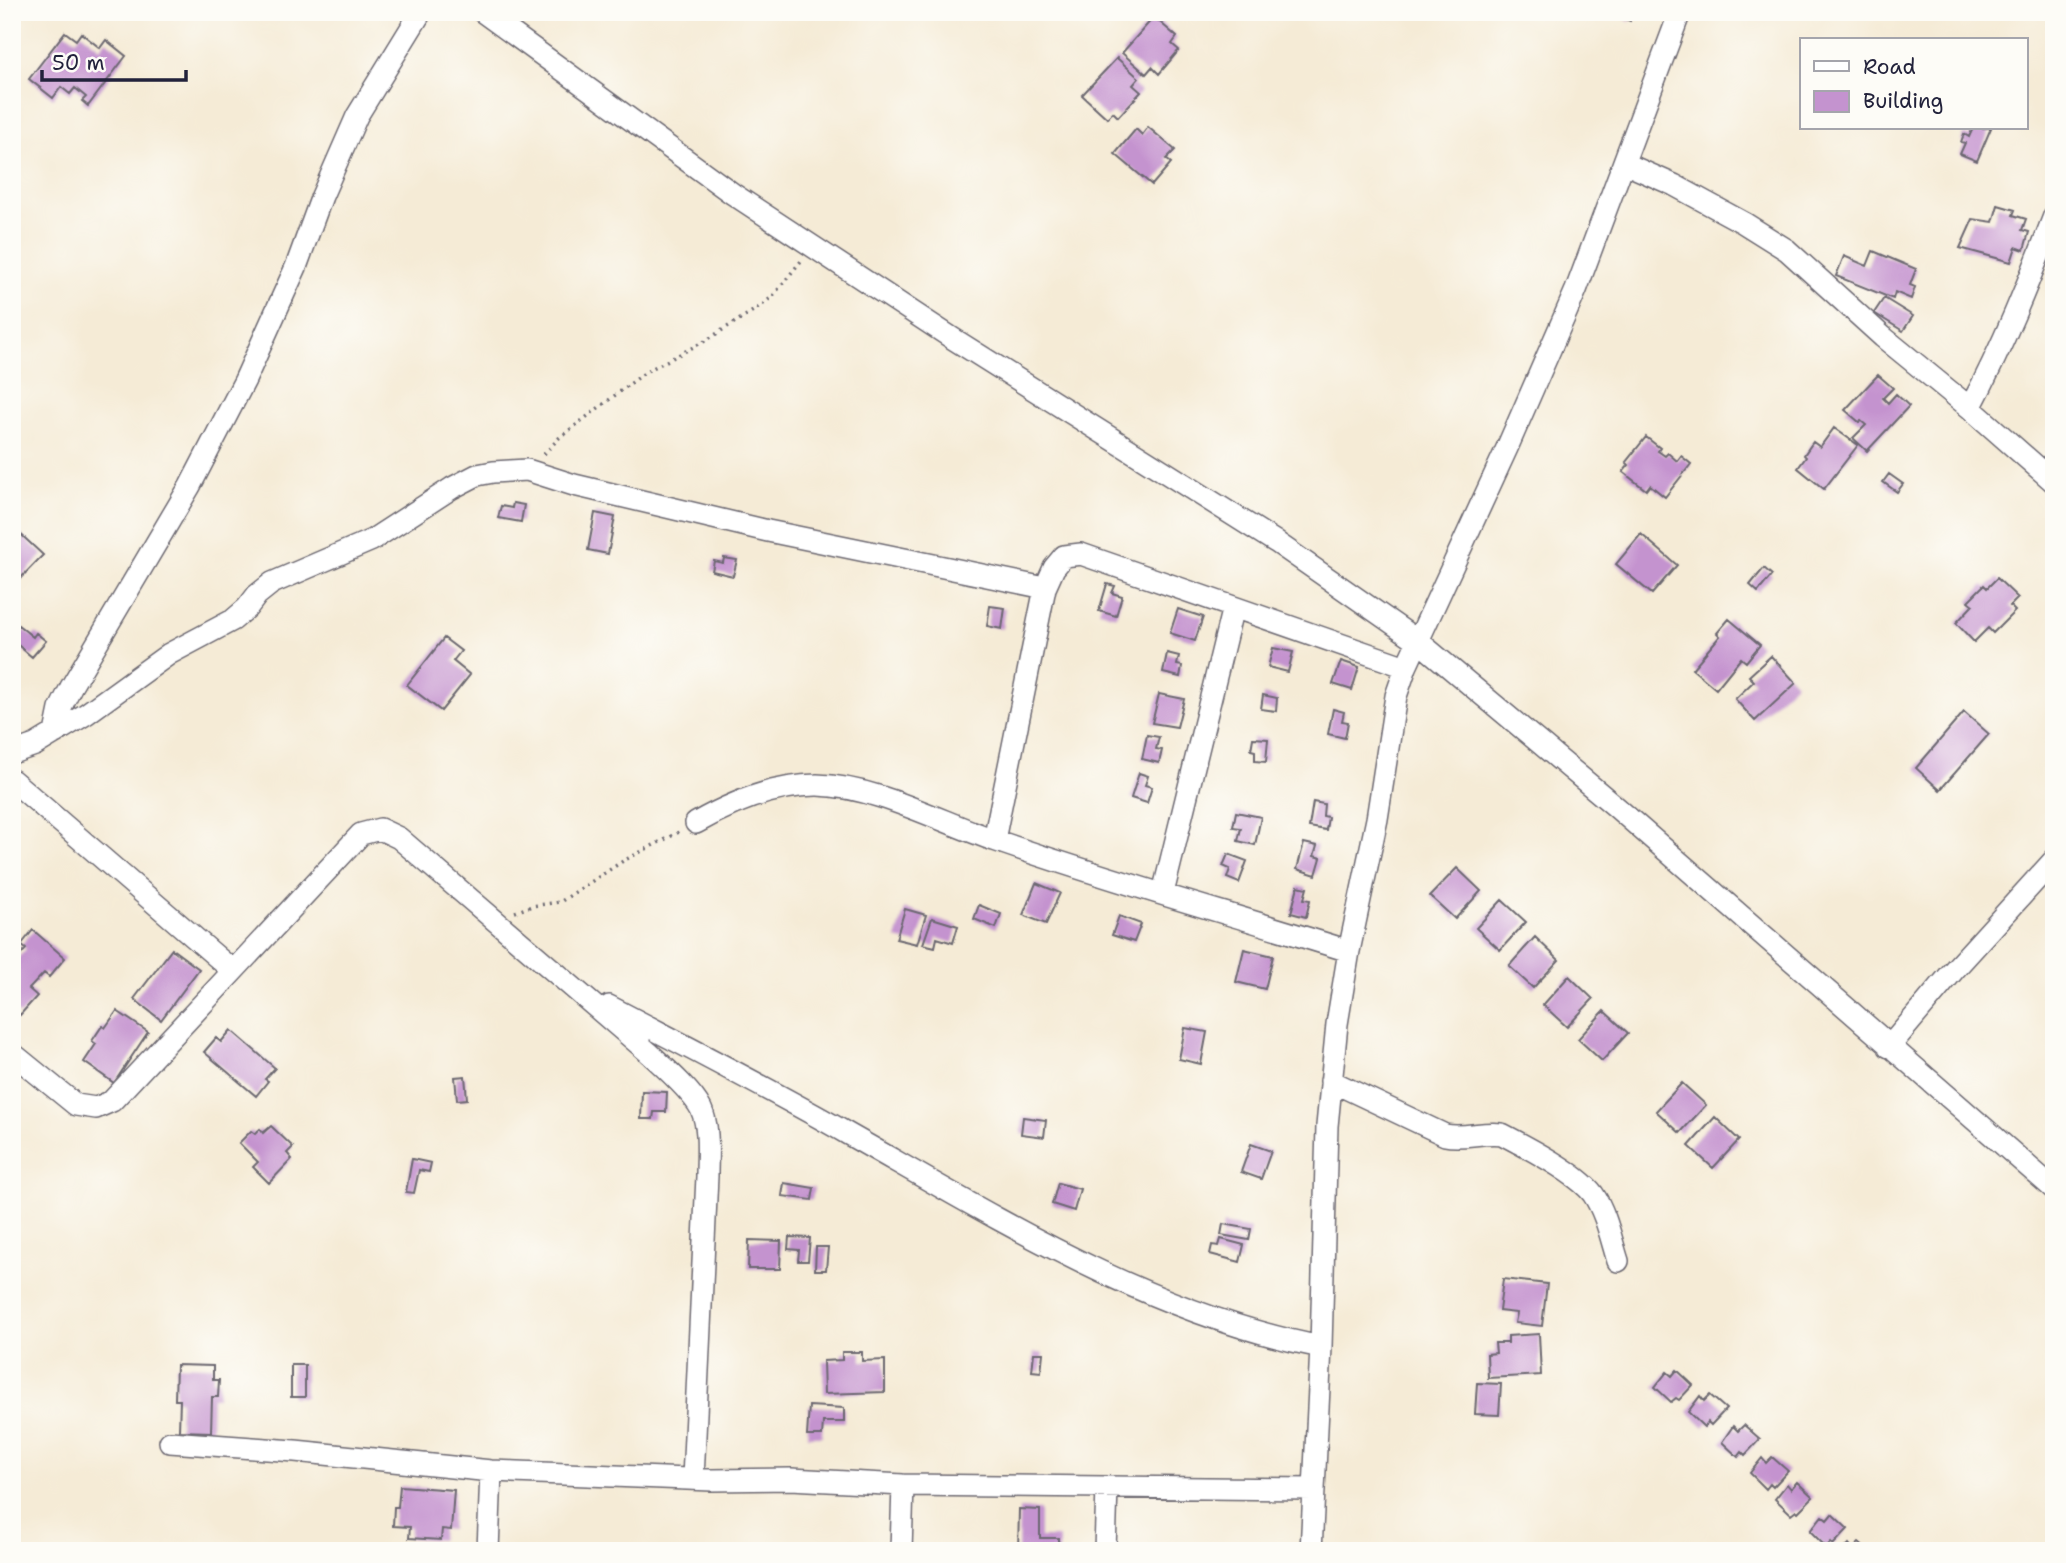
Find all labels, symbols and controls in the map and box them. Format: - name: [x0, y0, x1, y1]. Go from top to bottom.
- scale bar: [42, 38, 186, 82]
- legend: [1800, 38, 2028, 130]
- text: 50 m: [52, 49, 105, 77]
- text: Road: [1863, 53, 1916, 81]
- text: Building: [1863, 87, 1943, 115]

